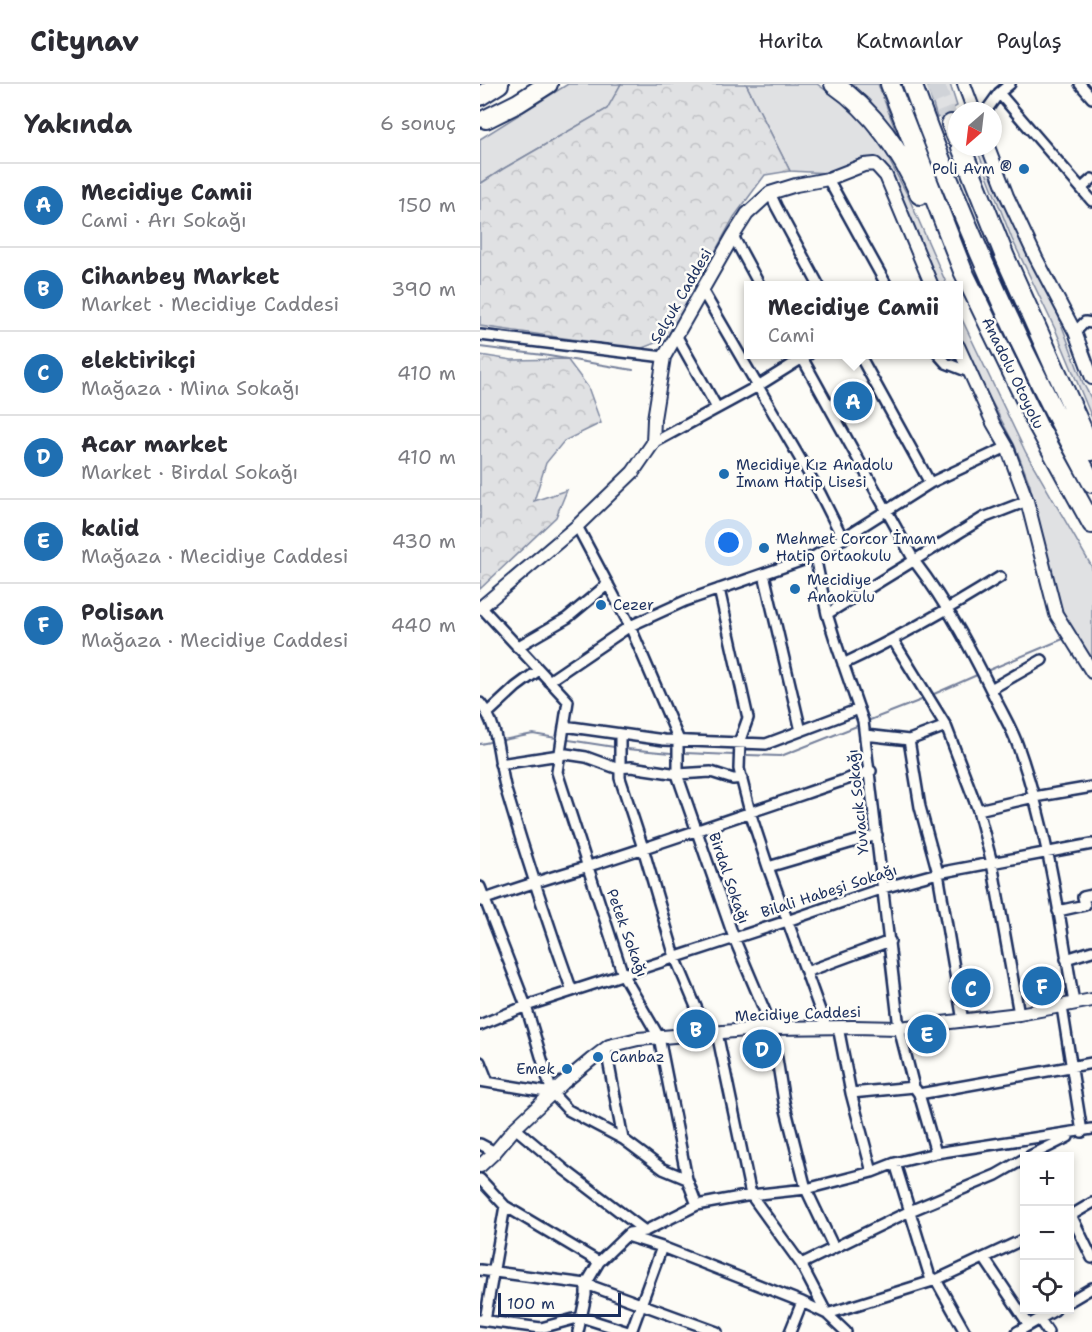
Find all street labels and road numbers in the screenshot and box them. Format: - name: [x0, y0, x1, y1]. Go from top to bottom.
- street label: Selçuk Caddesi: [646, 245, 716, 347]
- street label: Anadolu Otoyolu: [977, 314, 1049, 432]
- street label: Yuvacık Sokağı: [843, 748, 873, 856]
- street label: Birdal Sokağı: [704, 830, 754, 926]
- street label: Bilali Habeşi Sokağı: [758, 860, 900, 922]
- street label: Petek Sokağı: [602, 886, 652, 980]
- street label: Mecidiye Caddesi: [735, 1002, 861, 1026]

